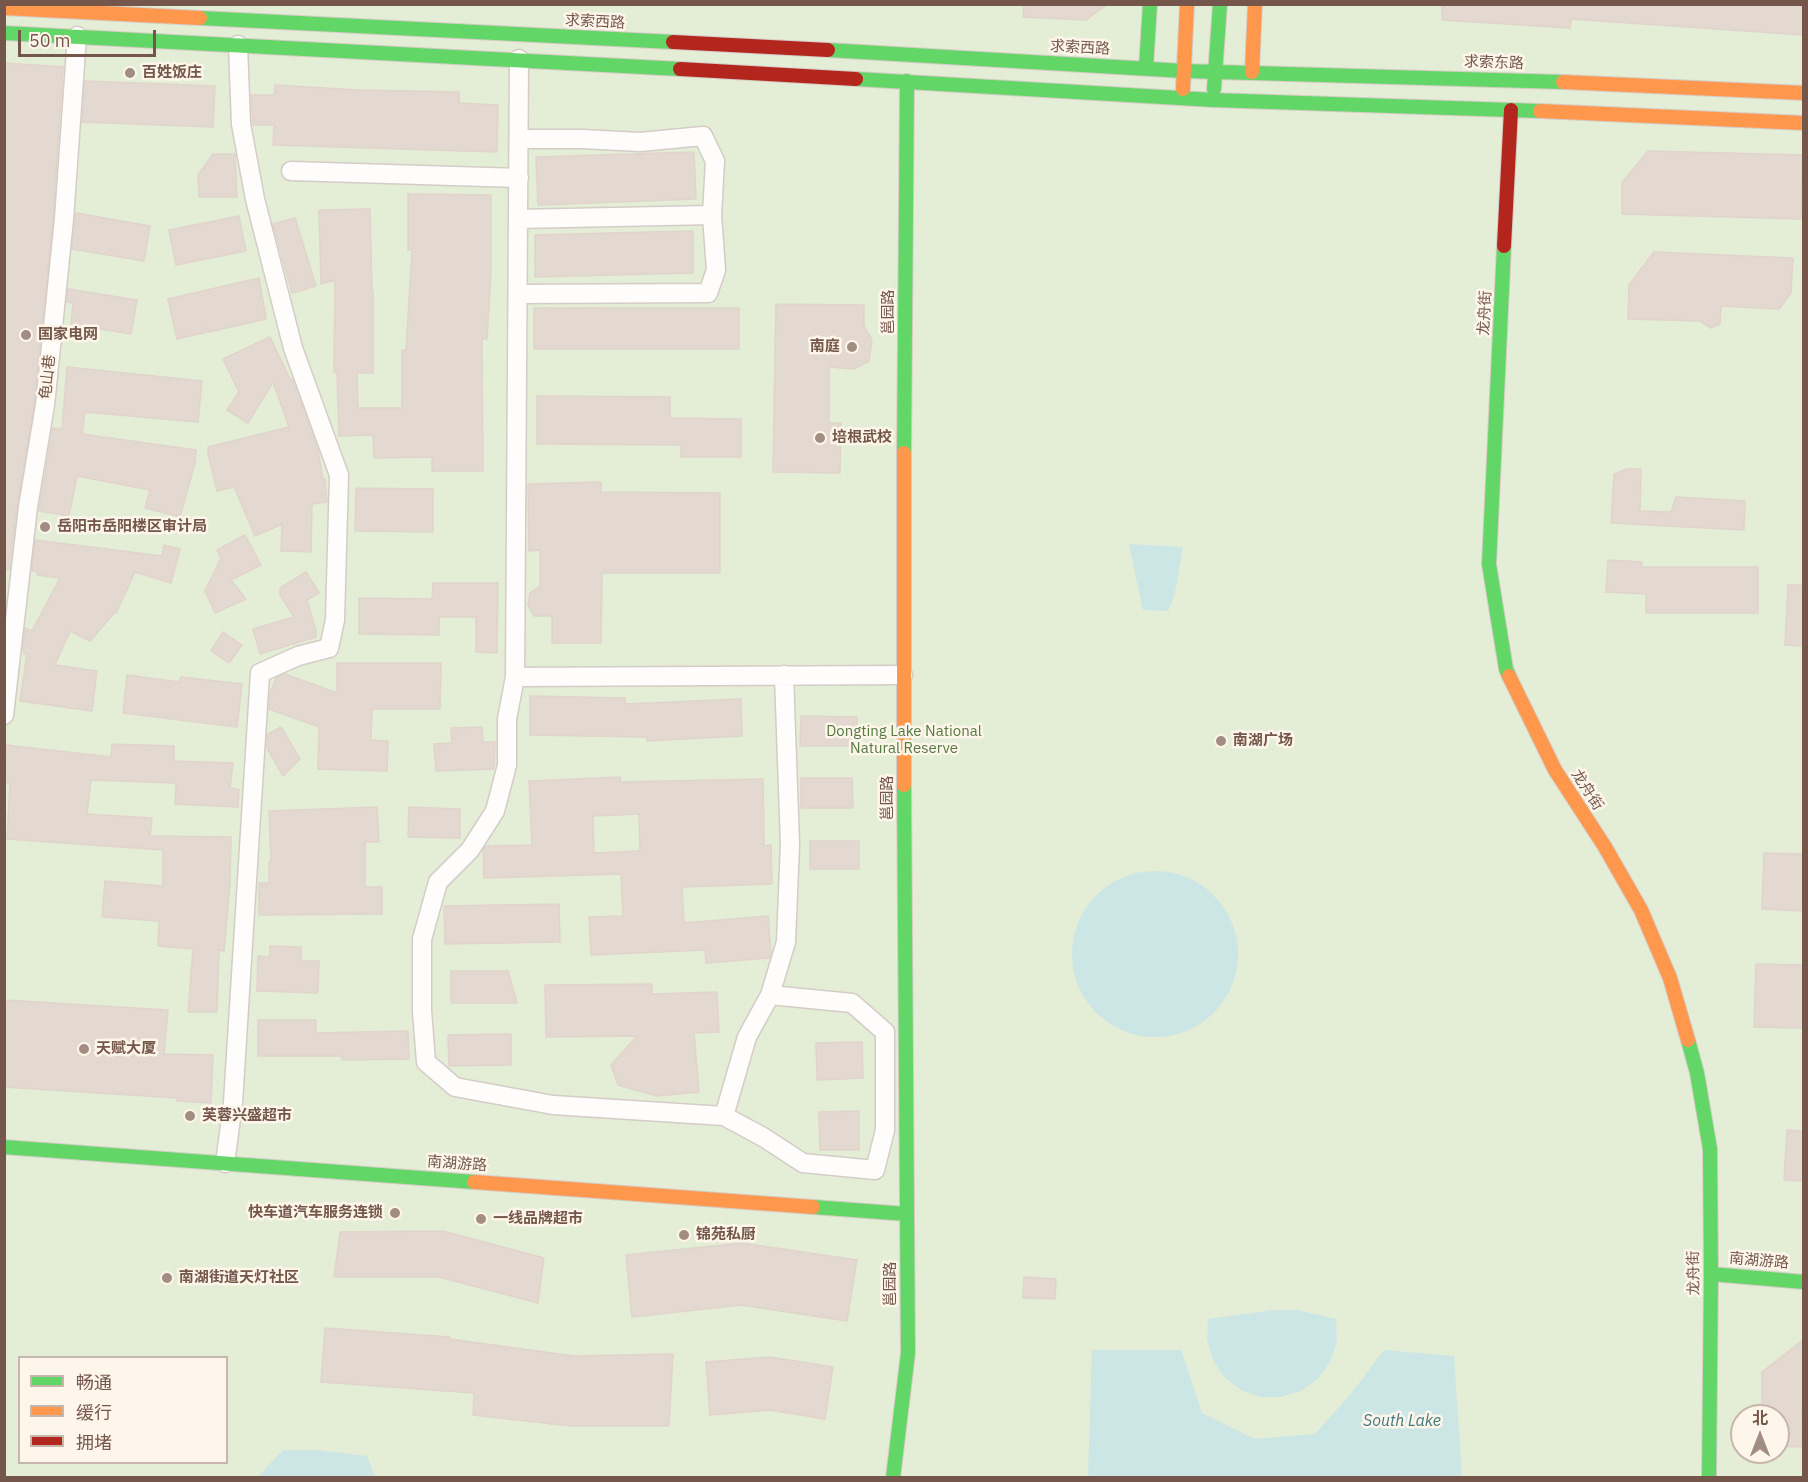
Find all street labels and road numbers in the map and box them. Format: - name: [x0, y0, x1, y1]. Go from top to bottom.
- street label: 求索西路: [565, 11, 625, 33]
- street label: 求索西路: [1050, 37, 1110, 59]
- street label: 求索东路: [1464, 53, 1524, 73]
- street label: 邕园路: [880, 290, 898, 334]
- street label: 龙舟街: [1475, 290, 1495, 336]
- street label: 龟山巷: [37, 354, 59, 400]
- street label: 龙舟街: [1567, 766, 1607, 814]
- street label: 邕园路: [879, 776, 897, 820]
- street label: 南湖游路: [426, 1153, 488, 1175]
- street label: 南湖游路: [1728, 1249, 1790, 1273]
- street label: 龙舟街: [1685, 1250, 1703, 1296]
- street label: 邕园路: [882, 1262, 900, 1306]

